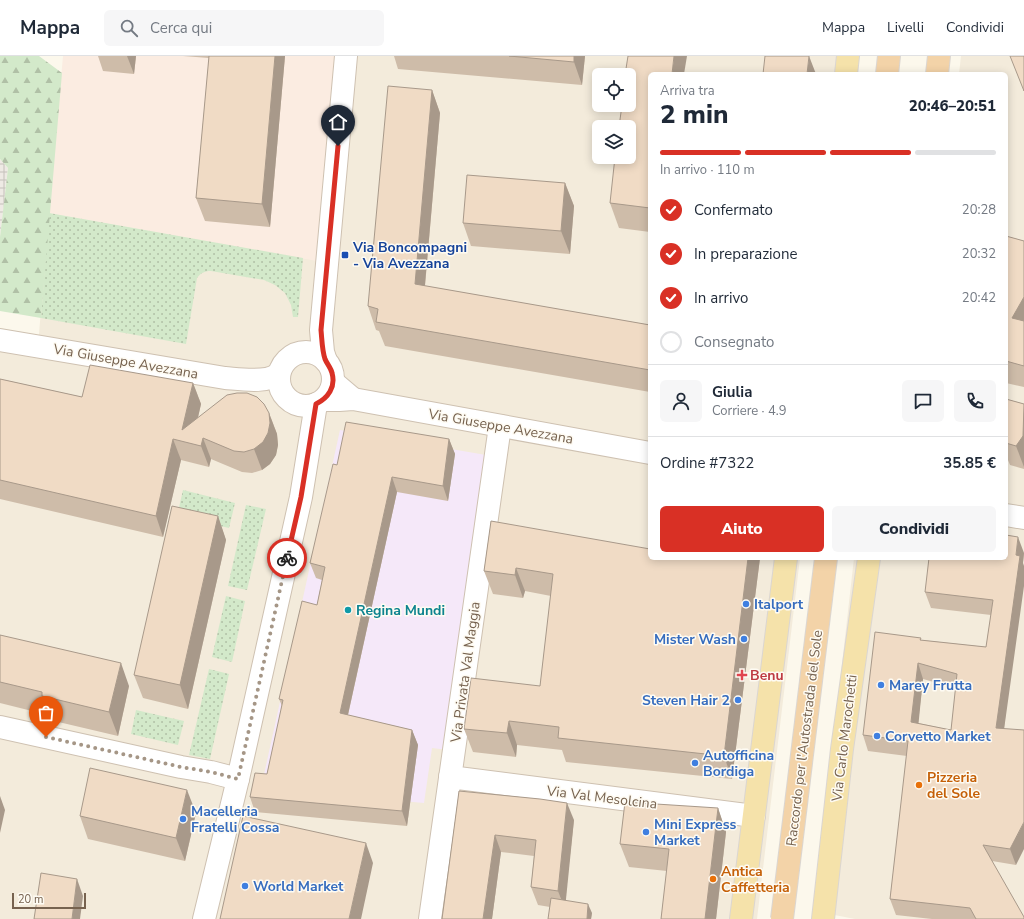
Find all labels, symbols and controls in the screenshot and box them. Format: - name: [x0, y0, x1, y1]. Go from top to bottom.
- search box: [104, 10, 384, 46]
- text: Mappa: [20, 15, 80, 41]
- icon: search: [118, 17, 140, 39]
- text: Cerca qui: [150, 18, 212, 38]
- text: Mappa: [822, 18, 865, 37]
- text: Livelli: [887, 18, 924, 37]
- text: Condividi: [946, 18, 1004, 37]
- map controls: [592, 68, 636, 164]
- button: locate: [592, 68, 636, 112]
- text: Arriva tra: [660, 82, 715, 100]
- text: 20:46–20:51: [909, 96, 996, 116]
- text: 2 min: [660, 97, 728, 132]
- pin: [321, 105, 355, 146]
- icon: home: [327, 111, 349, 133]
- button: layers: [592, 120, 636, 164]
- text: In arrivo · 110 m: [660, 161, 755, 179]
- icon: check: [660, 199, 682, 221]
- text: Confermato: [694, 200, 773, 220]
- text: 20:28: [962, 201, 996, 219]
- place label: Via Boncompagni - Via Avezzana: [352, 238, 467, 273]
- icon: check: [660, 243, 682, 265]
- text: In preparazione: [694, 244, 797, 264]
- text: 20:32: [962, 245, 996, 263]
- marker: Via Boncompagni - Via Avezzana: [340, 250, 350, 260]
- icon: check: [660, 287, 682, 309]
- text: In arrivo: [694, 288, 748, 308]
- text: 20:42: [962, 289, 996, 307]
- text: Consegnato: [694, 332, 774, 352]
- street label: Via Giuseppe Avezzana: [51, 339, 200, 384]
- button: person: [660, 380, 702, 422]
- button: chat: [902, 380, 944, 422]
- button: phone: [954, 380, 996, 422]
- text: Giulia: [712, 382, 752, 402]
- text: Corriere · 4.9: [712, 402, 786, 420]
- street label: Via Giuseppe Avezzana: [426, 404, 575, 449]
- text: Ordine #7322: [660, 453, 754, 473]
- text: 35.85 €: [943, 453, 996, 473]
- button: Aiuto: [660, 506, 824, 552]
- button: Condividi: [832, 506, 996, 552]
- courier: [267, 538, 307, 578]
- icon: bike: [276, 547, 298, 569]
- place label: Italport: [754, 595, 804, 614]
- marker: Italport: [741, 599, 751, 609]
- place label: Regina Mundi: [356, 601, 445, 620]
- street label: Via Privata Val Maggia: [446, 601, 485, 745]
- marker: Regina Mundi: [343, 605, 353, 615]
- street label: Raccordo per l'Autostrada del Sole: [782, 629, 827, 847]
- place label: Mister Wash: [654, 630, 736, 649]
- marker: Mister Wash: [739, 634, 749, 644]
- place label: Benu: [750, 666, 784, 685]
- marker: Benu: [737, 670, 747, 680]
- street label: Via Carlo Marochetti: [827, 673, 862, 804]
- place label: Marey Frutta: [889, 676, 972, 695]
- marker: Marey Frutta: [876, 680, 886, 690]
- place label: Steven Hair 2: [642, 691, 730, 710]
- marker: Steven Hair 2: [733, 695, 743, 705]
- pin: [29, 696, 63, 737]
- icon: bag: [35, 702, 57, 724]
- place label: Corvetto Market: [885, 727, 991, 746]
- marker: Corvetto Market: [872, 731, 882, 741]
- place label: Autofficina Bordiga: [703, 746, 774, 781]
- marker: Autofficina Bordiga: [690, 758, 700, 768]
- place label: Pizzeria del Sole: [927, 768, 981, 803]
- marker: Pizzeria del Sole: [914, 780, 924, 790]
- street label: Via Val Mesolcina: [545, 781, 658, 814]
- place label: Macelleria Fratelli Cossa: [191, 802, 279, 837]
- marker: Macelleria Fratelli Cossa: [178, 814, 188, 824]
- place label: Mini Express Market: [654, 815, 736, 850]
- marker: Mini Express Market: [641, 827, 651, 837]
- place label: Antica Caffetteria: [721, 862, 790, 897]
- marker: Antica Caffetteria: [708, 874, 718, 884]
- place label: World Market: [253, 877, 344, 896]
- marker: World Market: [240, 881, 250, 891]
- scale bar: [12, 891, 86, 910]
- text: 20 m: [18, 892, 43, 907]

